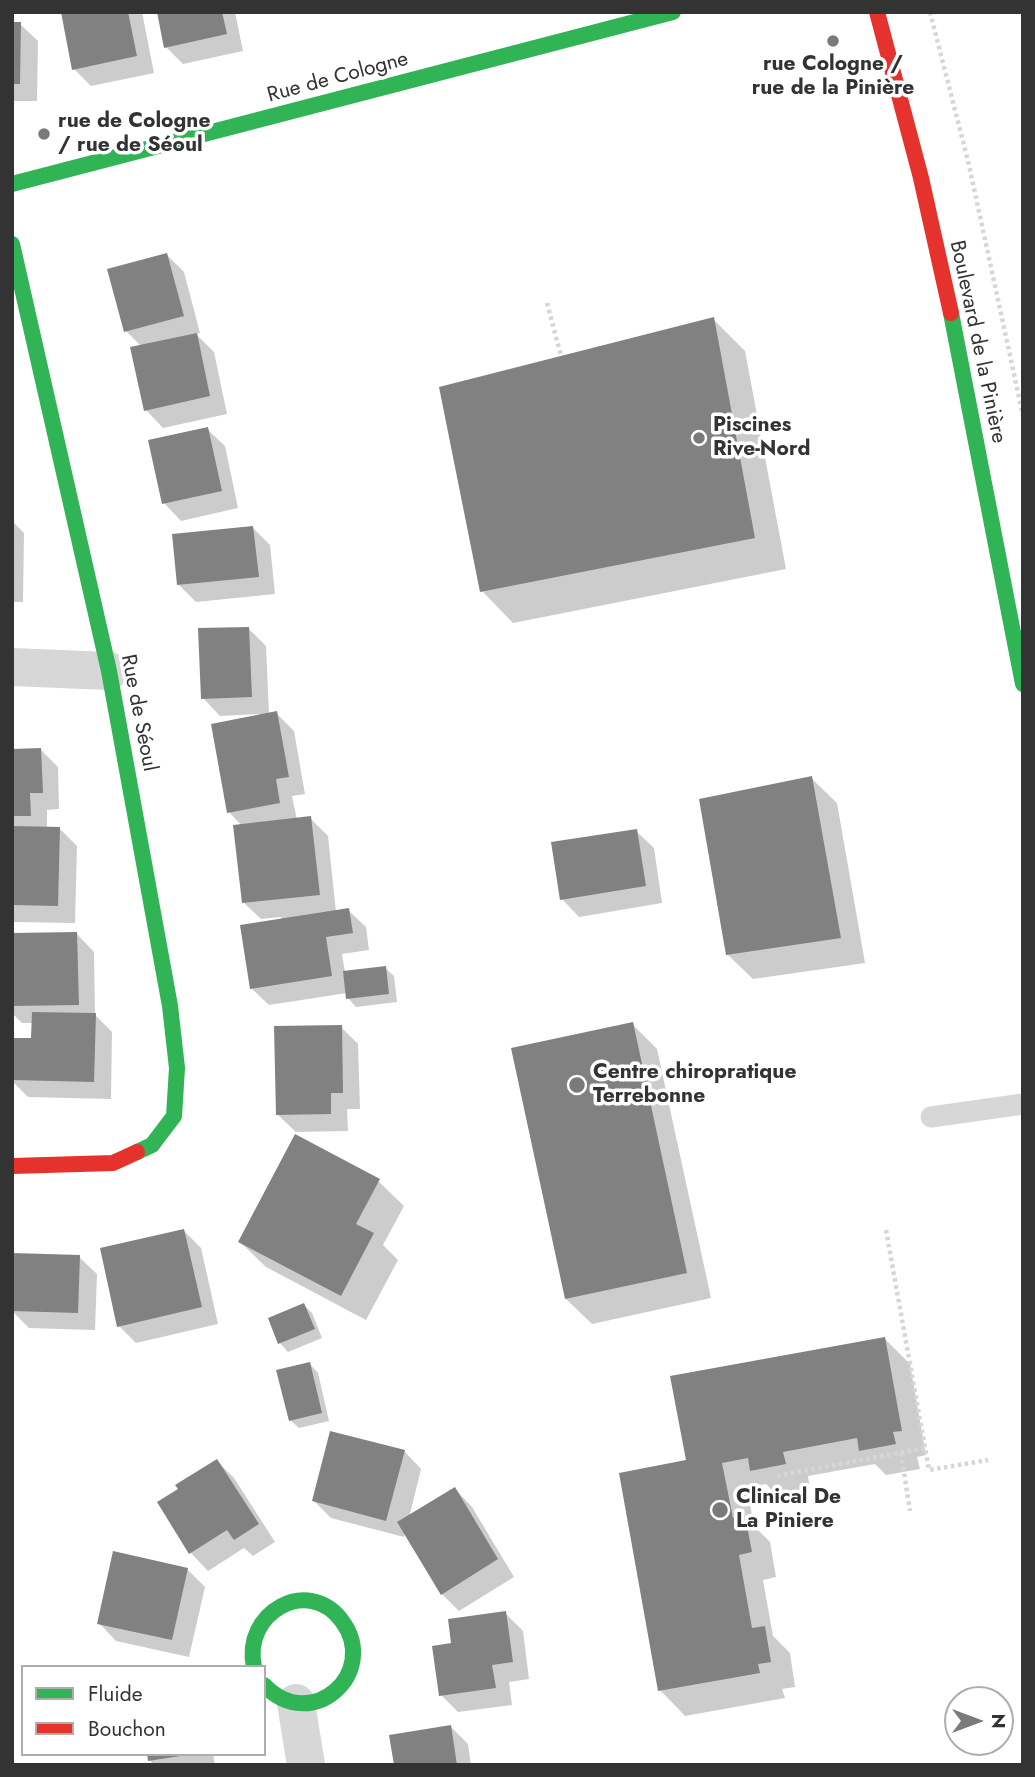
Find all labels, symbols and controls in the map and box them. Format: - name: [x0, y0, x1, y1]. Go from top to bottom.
- marker: rue Cologne / rue de la Pinière: [825, 33, 841, 49]
- street label: Rue de Cologne: [265, 47, 411, 109]
- place label: rue Cologne / rue de la Pinière: [752, 52, 914, 102]
- place label: rue de Cologne / rue de Séoul: [58, 109, 210, 159]
- marker: rue de Cologne / rue de Séoul: [36, 126, 52, 142]
- street label: Boulevard de la Pinière: [943, 238, 1011, 446]
- place label: Piscines Rive-Nord: [713, 413, 810, 463]
- marker: Piscines Rive-Nord: [691, 430, 707, 446]
- street label: Rue de Séoul: [114, 652, 162, 774]
- place label: Centre chiropratique Terrebonne: [593, 1060, 796, 1110]
- marker: Centre chiropratique Terrebonne: [567, 1075, 587, 1095]
- place label: Clinical De La Piniere: [736, 1485, 841, 1535]
- marker: Clinical De La Piniere: [710, 1500, 730, 1520]
- legend: [21, 1665, 266, 1756]
- text: Fluide: [88, 1679, 143, 1709]
- north arrow: [944, 1686, 1014, 1756]
- text: N: [985, 1713, 1012, 1729]
- text: Bouchon: [88, 1714, 166, 1744]

